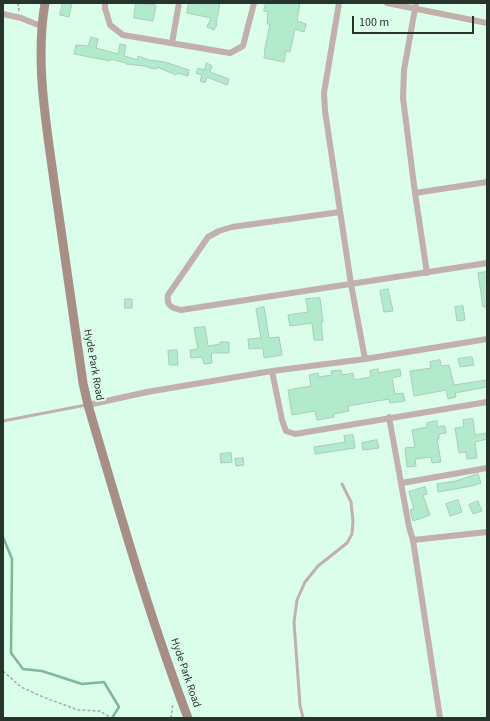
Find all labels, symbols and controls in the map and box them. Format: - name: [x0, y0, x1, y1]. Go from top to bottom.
- scale bar: [354, 8, 476, 34]
- text: 100 m: [359, 14, 389, 31]
- street label: Hyde Park Road: [80, 328, 106, 402]
- street label: Hyde Park Road: [167, 637, 203, 709]

